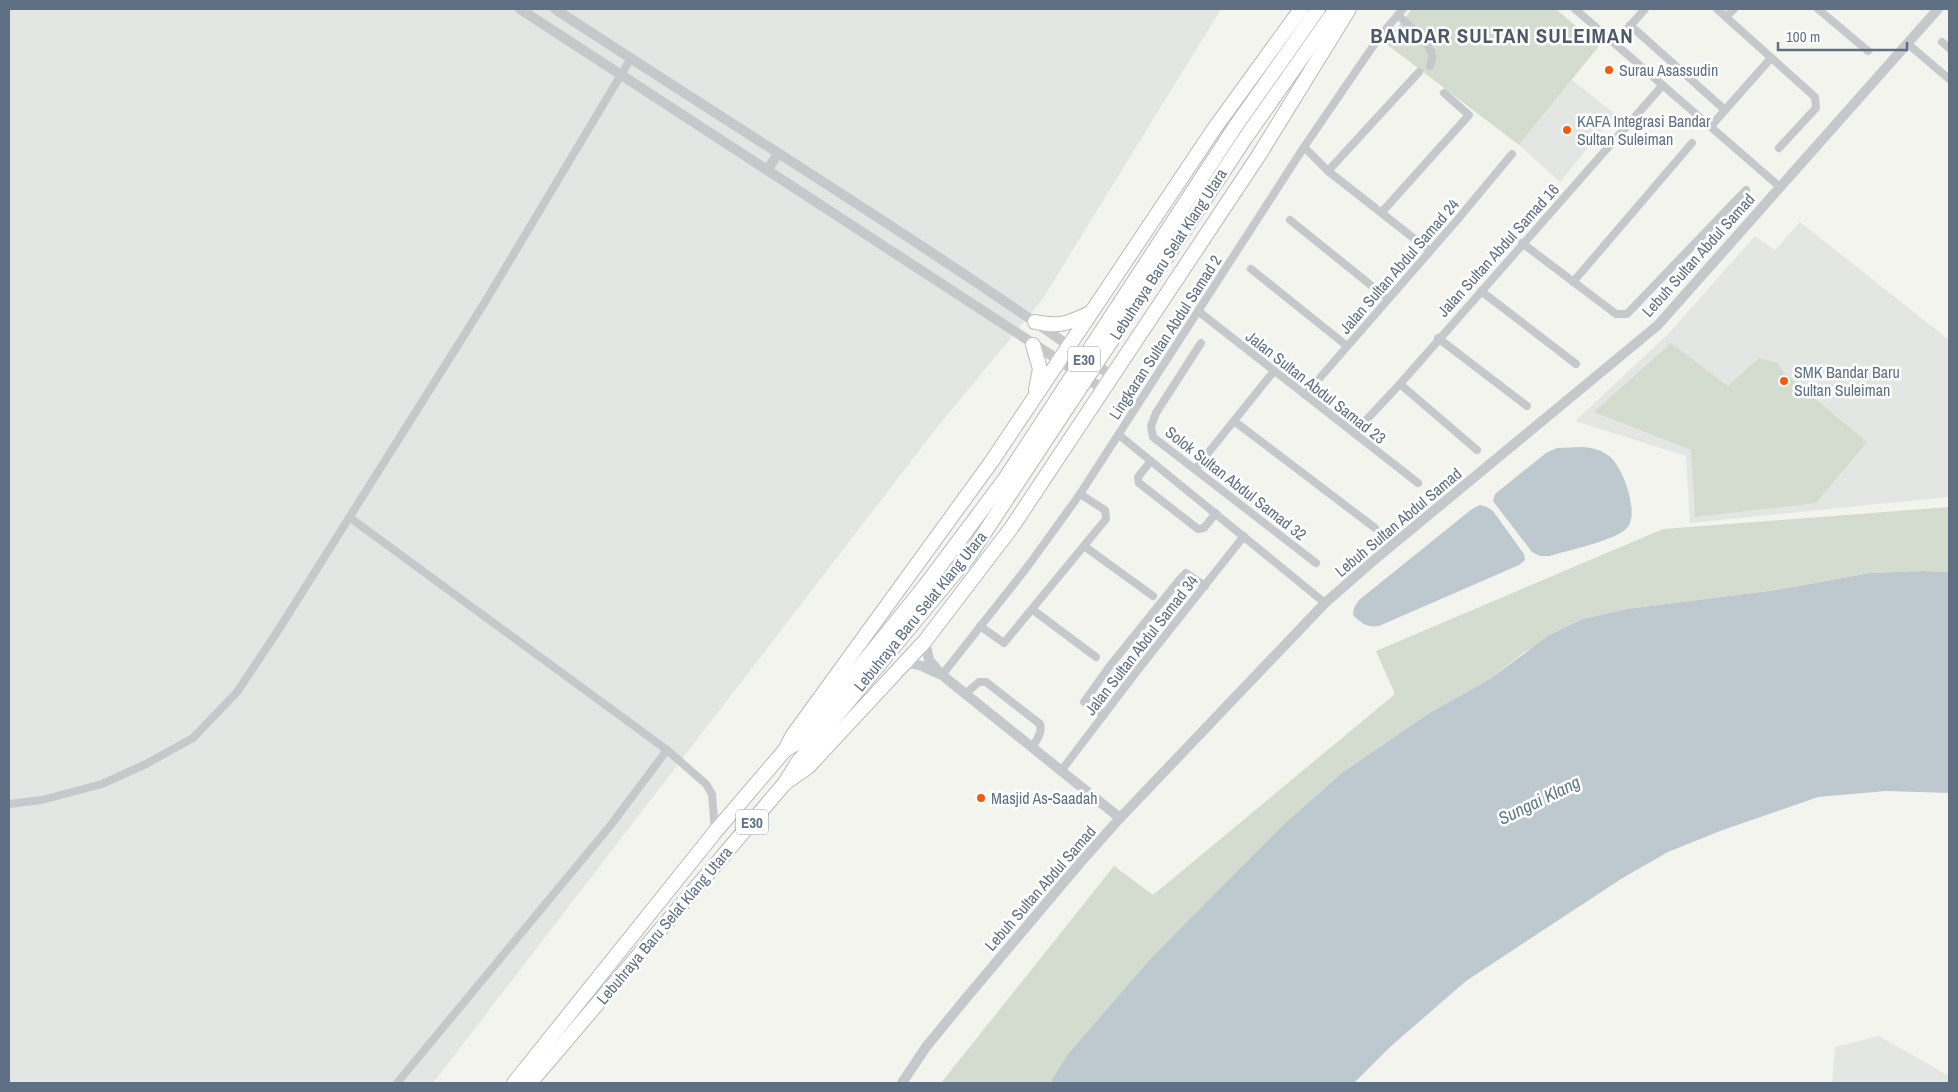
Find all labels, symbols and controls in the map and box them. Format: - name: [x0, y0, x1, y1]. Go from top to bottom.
- scale bar: [1778, 20, 1907, 52]
- district label: BANDAR SULTAN SULEIMAN: [1370, 21, 1634, 50]
- text: 100 m: [1786, 26, 1820, 47]
- place label: Surau Asassudin: [1619, 59, 1718, 81]
- marker: Surau Asassudin: [1603, 64, 1615, 76]
- place label: KAFA Integrasi Bandar Sultan Suleiman: [1577, 110, 1711, 150]
- marker: KAFA Integrasi Bandar Sultan Suleiman: [1561, 124, 1573, 136]
- street label: Lebuhraya Baru Selat Klang Utara: [1104, 164, 1232, 344]
- street label: Jalan Sultan Abdul Samad 16: [1432, 179, 1564, 321]
- street label: Lebuh Sultan Abdul Samad: [1637, 189, 1759, 321]
- street label: Jalan Sultan Abdul Samad 24: [1334, 194, 1464, 338]
- street label: Lingkaran Sultan Abdul Samad 2: [1104, 251, 1226, 423]
- street label: Jalan Sultan Abdul Samad 23: [1241, 325, 1391, 449]
- road number: E30: [1068, 346, 1100, 372]
- place label: SMK Bandar Baru Sultan Suleiman: [1794, 361, 1900, 401]
- marker: SMK Bandar Baru Sultan Suleiman: [1778, 375, 1790, 387]
- street label: Solok Sultan Abdul Samad 32: [1161, 421, 1311, 545]
- street label: Lebuh Sultan Abdul Samad: [1330, 462, 1466, 582]
- street label: Lebuhraya Baru Selat Klang Utara: [849, 526, 992, 696]
- street label: Jalan Sultan Abdul Samad 34: [1079, 570, 1203, 720]
- water label: Sungai Klang: [1494, 769, 1584, 831]
- place label: Masjid As-Saadah: [991, 787, 1097, 809]
- marker: Masjid As-Saadah: [975, 792, 987, 804]
- road number: E30: [736, 810, 768, 834]
- street label: Lebuh Sultan Abdul Samad: [980, 821, 1100, 955]
- street label: Lebuhraya Baru Selat Klang Utara: [591, 841, 737, 1009]

